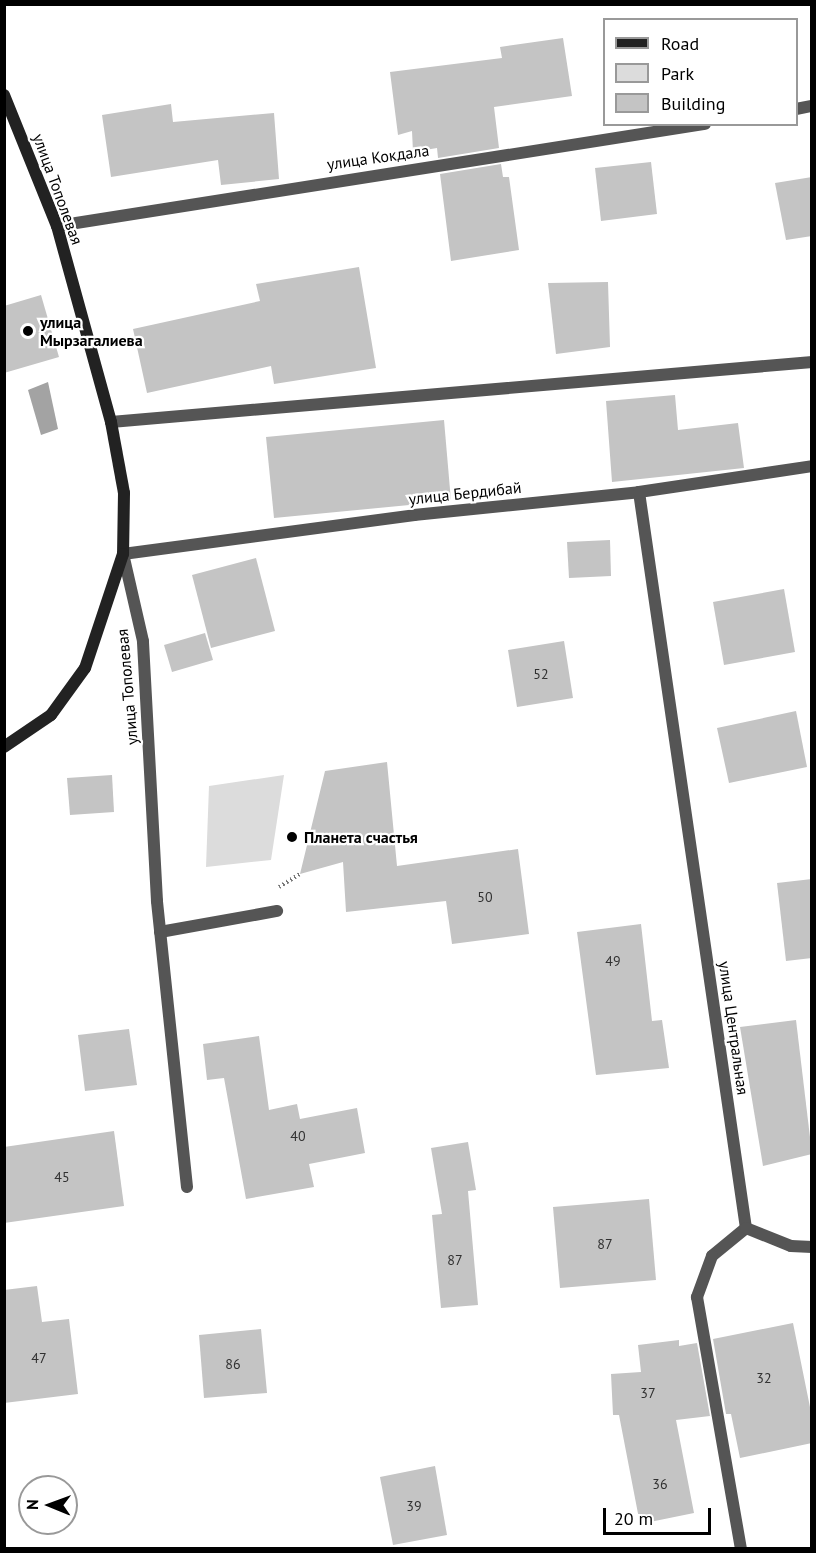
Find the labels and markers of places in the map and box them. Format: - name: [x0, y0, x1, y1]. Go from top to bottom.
- place label: улица Мырзагалиева: [40, 312, 143, 350]
- marker: улица Мырзагалиева: [21, 324, 35, 338]
- place label: Планета счастья: [304, 827, 418, 847]
- marker: Планета счастья: [285, 830, 299, 844]

